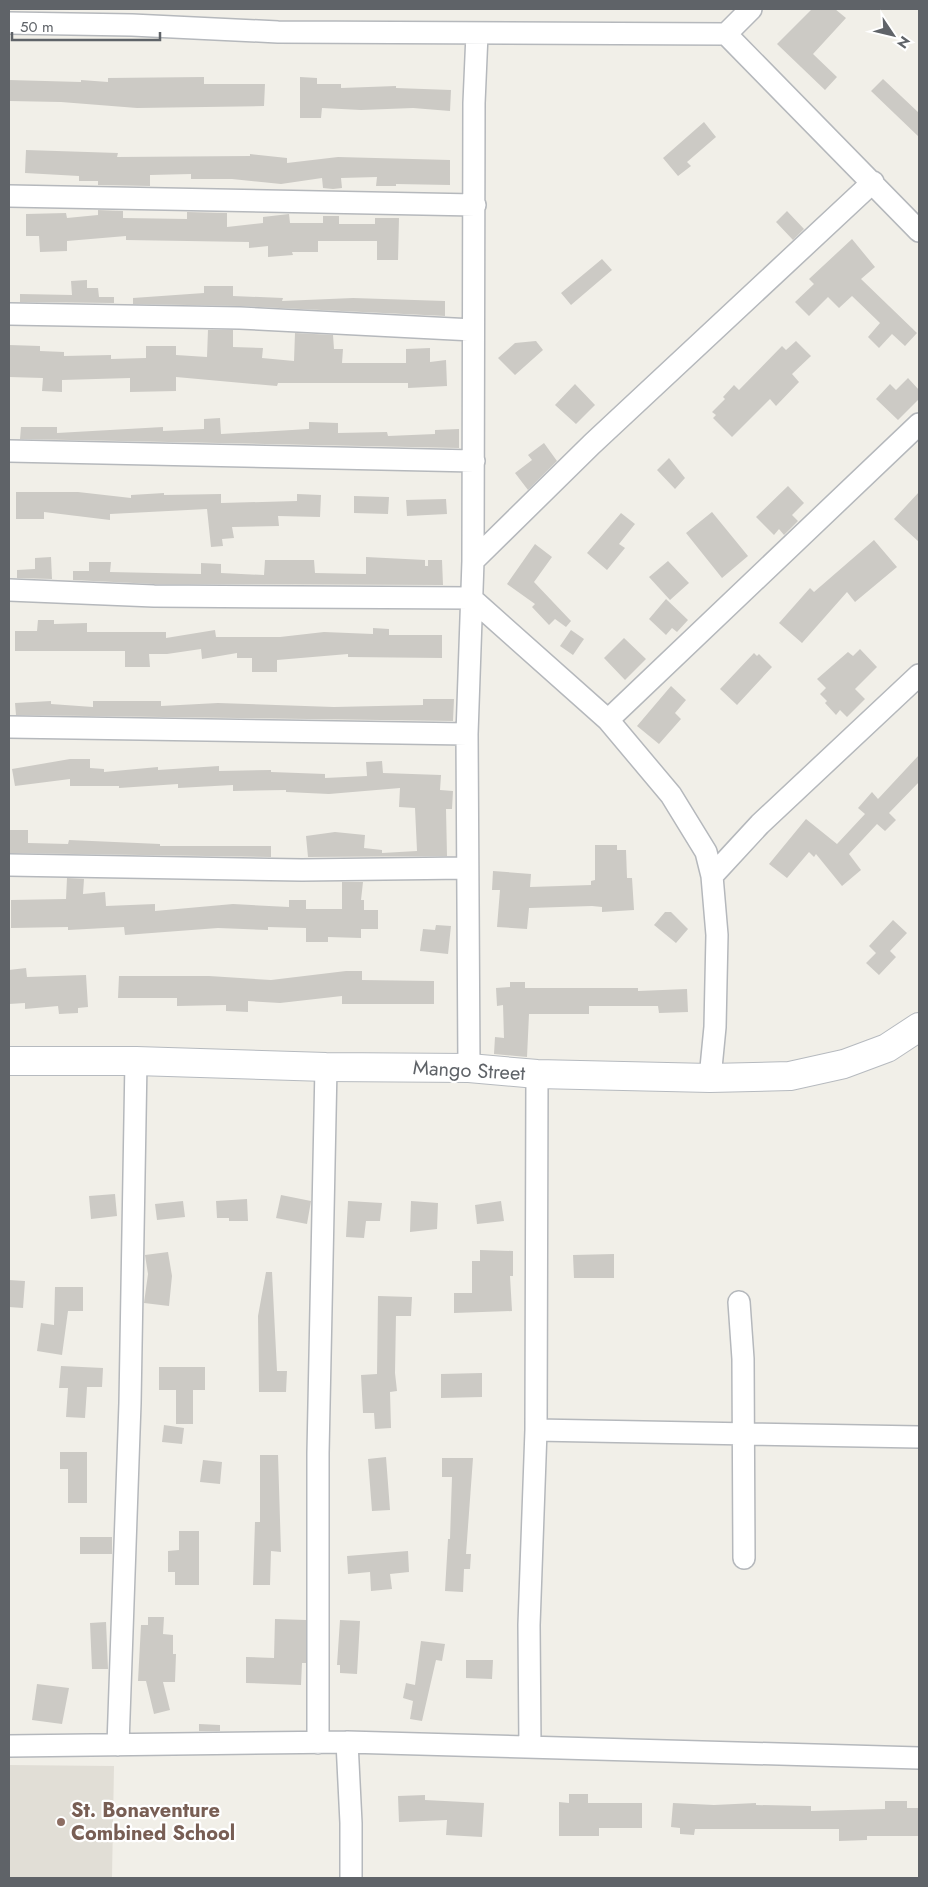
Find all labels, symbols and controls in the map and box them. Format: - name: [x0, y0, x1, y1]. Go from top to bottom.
- scale bar: [12, 10, 160, 42]
- north arrow: [868, 10, 918, 60]
- text: 50 m: [20, 16, 54, 38]
- text: N: [892, 32, 915, 53]
- street label: Mango Street: [412, 1053, 526, 1088]
- place label: St. Bonaventure Combined School: [71, 1796, 235, 1848]
- marker: St. Bonaventure Combined School: [55, 1816, 67, 1828]

